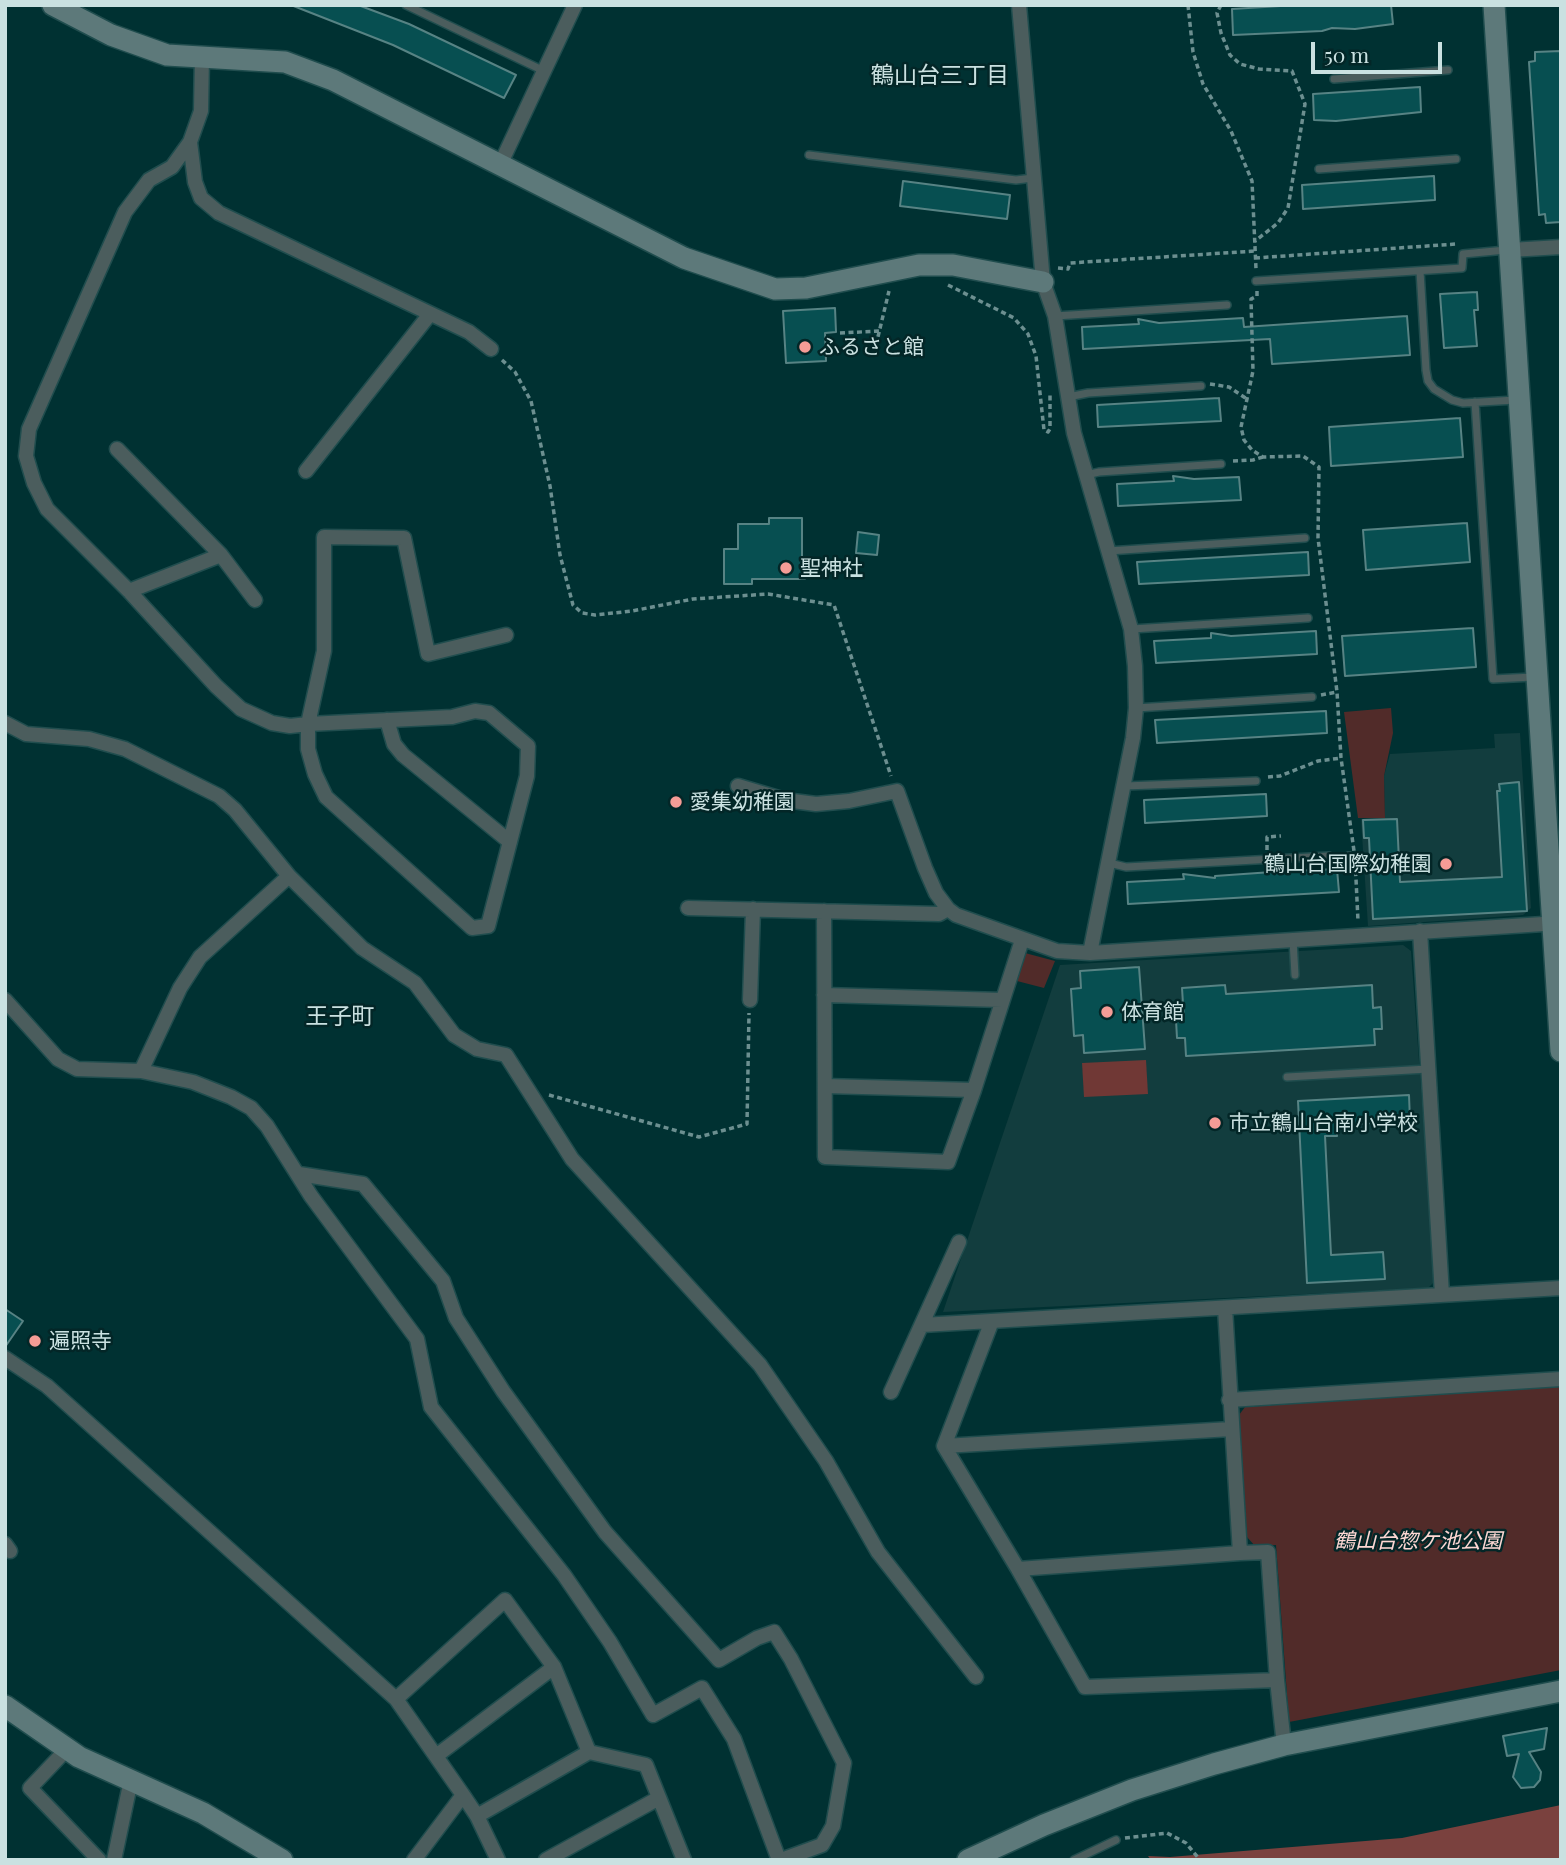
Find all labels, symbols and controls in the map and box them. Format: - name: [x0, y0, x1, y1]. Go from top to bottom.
- scale bar: [1314, 28, 1445, 72]
- text: 50 m: [1324, 40, 1369, 68]
- district label: 鶴山台三丁目: [871, 62, 1009, 90]
- place label: ふるさと館: [819, 334, 924, 360]
- marker: ふるさと館: [797, 339, 813, 355]
- place label: 聖神社: [800, 555, 863, 581]
- marker: 聖神社: [778, 560, 794, 576]
- place label: 愛集幼稚園: [690, 789, 795, 815]
- marker: 愛集幼稚園: [668, 794, 684, 810]
- place label: 鶴山台国際幼稚園: [1264, 851, 1432, 877]
- marker: 鶴山台国際幼稚園: [1438, 856, 1454, 872]
- place label: 体育館: [1121, 999, 1184, 1025]
- district label: 王子町: [306, 1003, 374, 1031]
- marker: 体育館: [1099, 1004, 1115, 1020]
- place label: 市立鶴山台南小学校: [1229, 1110, 1418, 1136]
- marker: 市立鶴山台南小学校: [1207, 1115, 1223, 1131]
- place label: 遍照寺: [49, 1328, 112, 1354]
- marker: 遍照寺: [27, 1333, 43, 1349]
- park label: 鶴山台惣ケ池公園: [1334, 1528, 1502, 1554]

